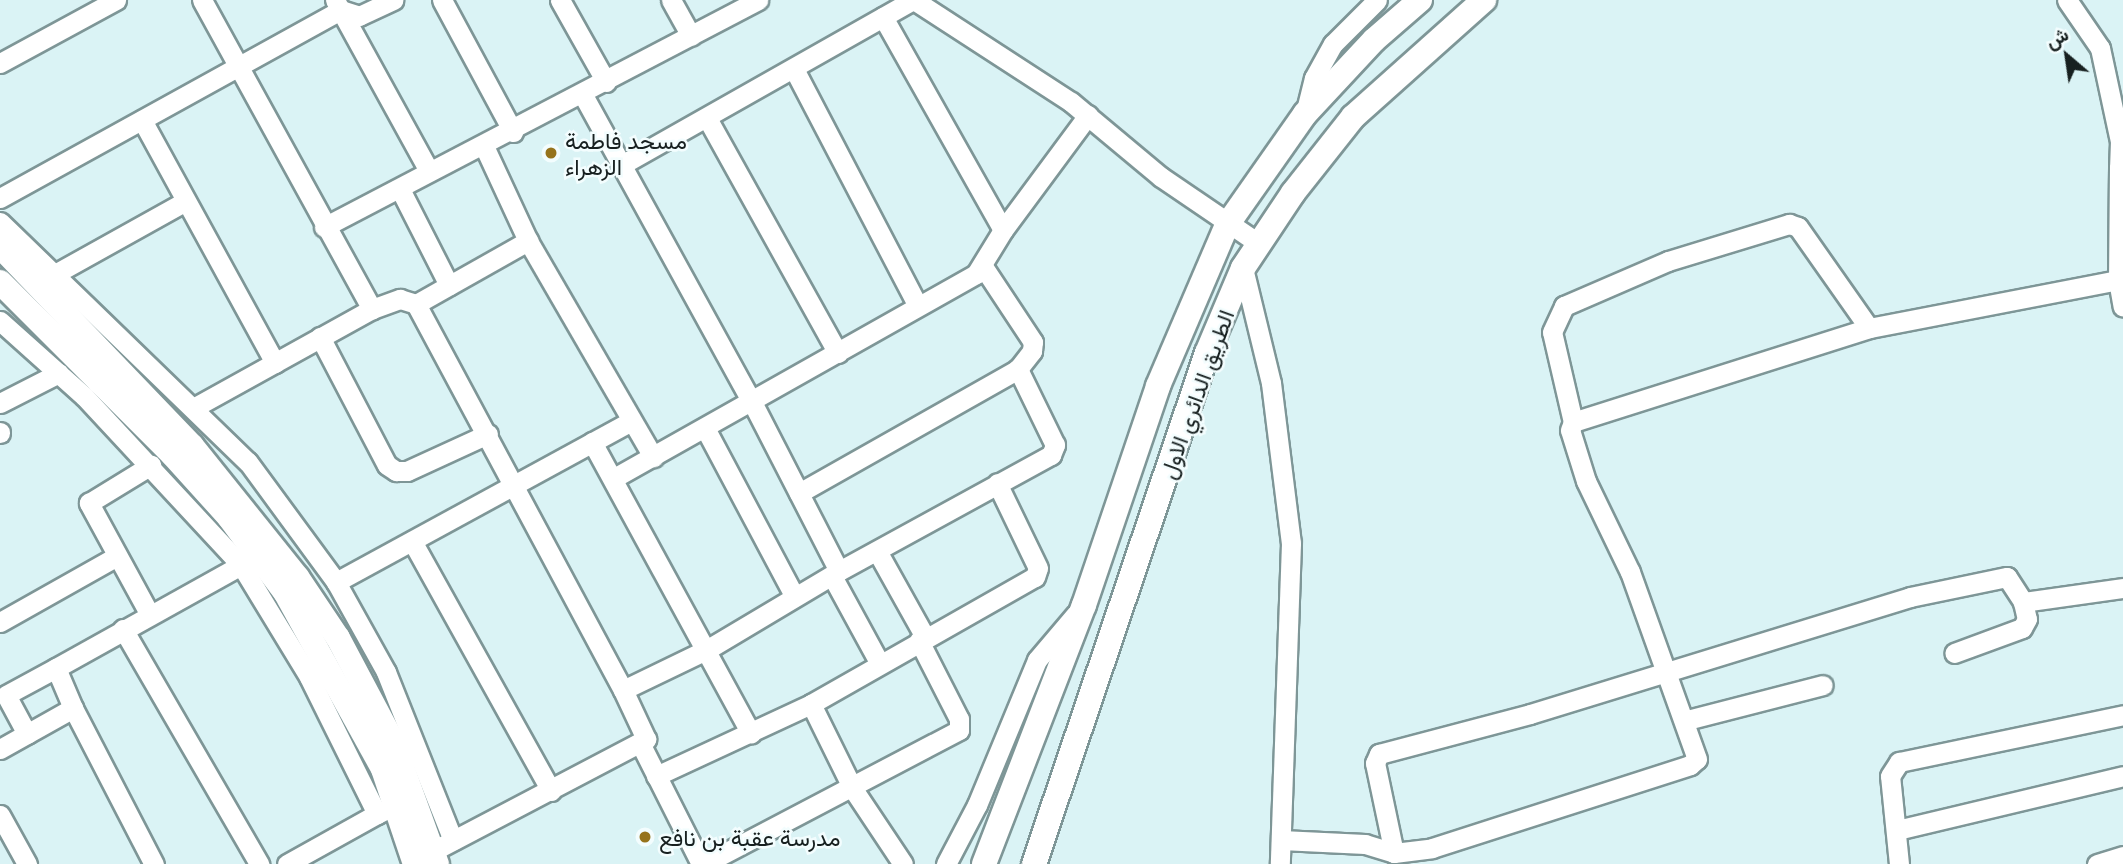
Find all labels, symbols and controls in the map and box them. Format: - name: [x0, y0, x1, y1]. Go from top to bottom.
- north arrow: [2032, 21, 2102, 91]
- text: ش: [2041, 22, 2072, 53]
- place label: مسجد فاطمة الزهراء: [565, 126, 687, 180]
- marker: مسجد فاطمة الزهراء: [543, 145, 559, 161]
- street label: الطريق الدائري الاول: [1153, 306, 1239, 482]
- place label: مدرسة عقبة بن نافع: [659, 823, 840, 851]
- marker: مدرسة عقبة بن نافع: [637, 829, 653, 845]

